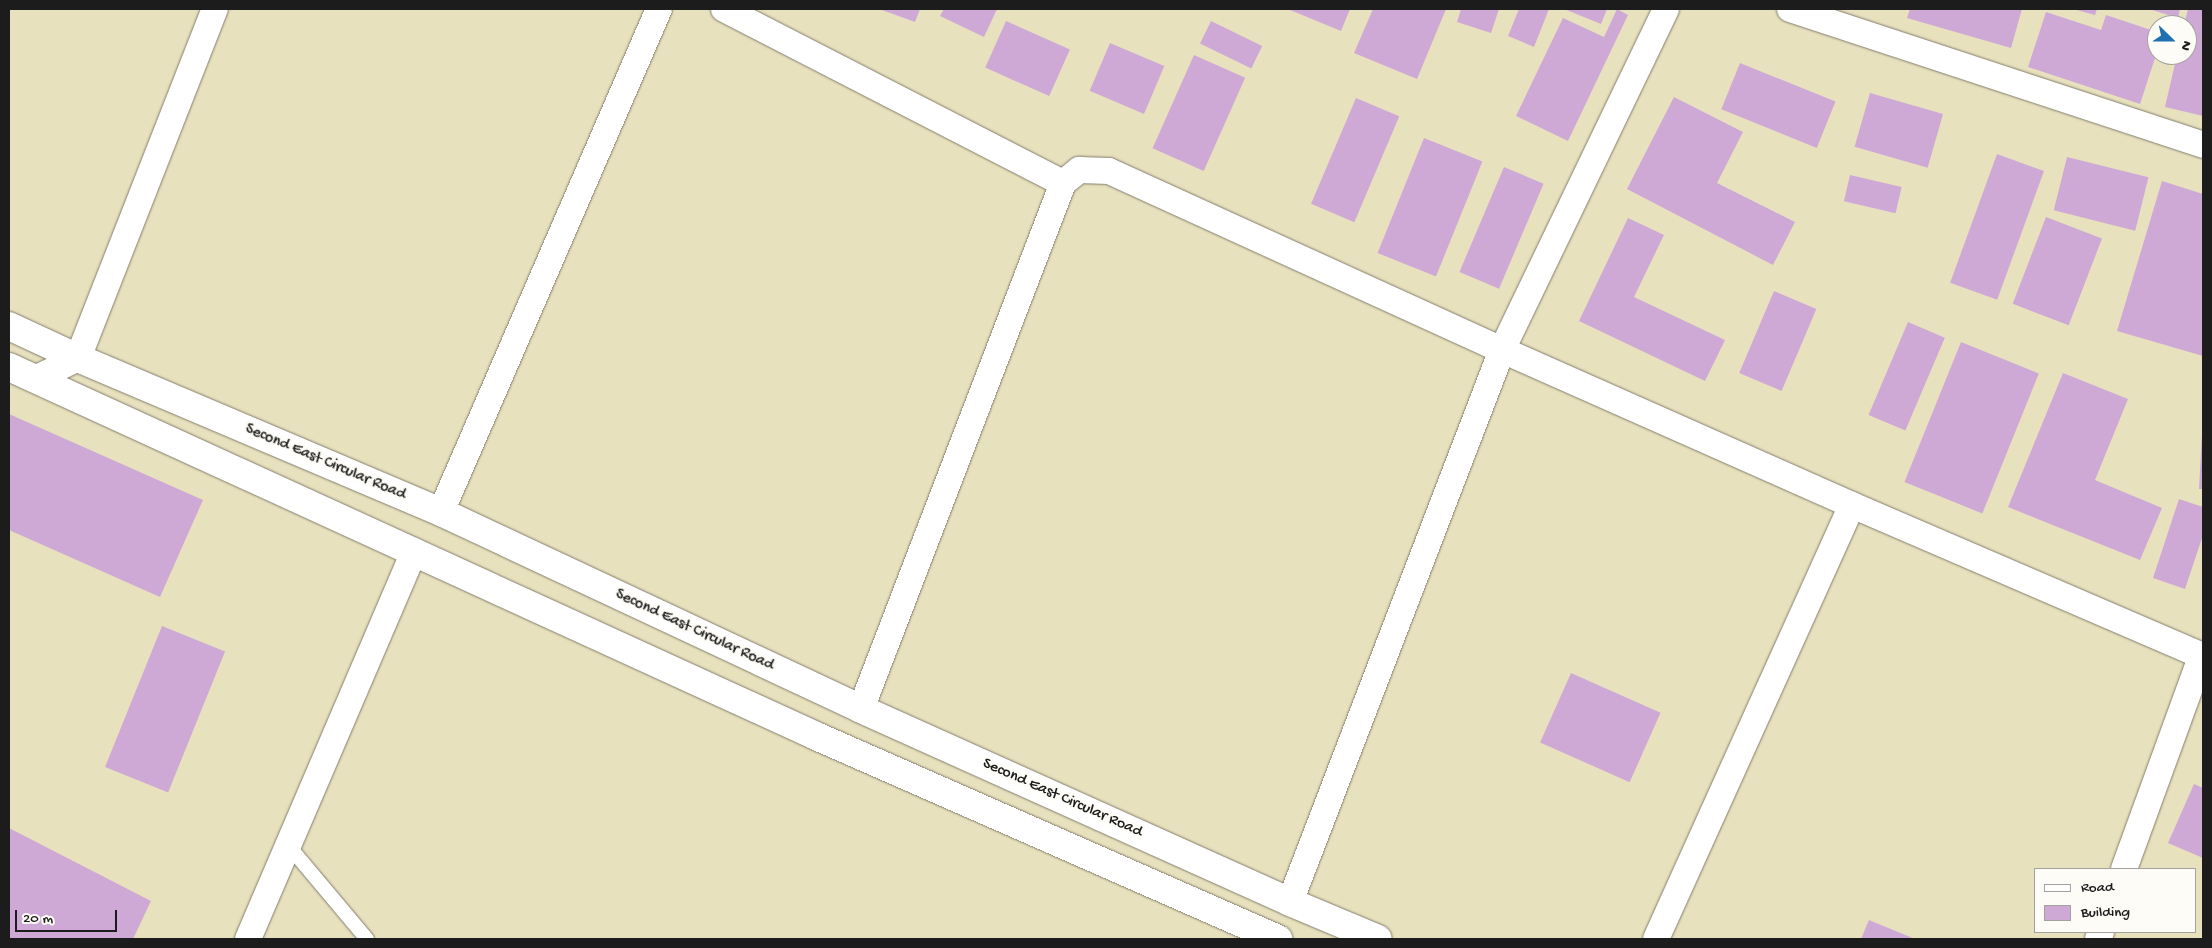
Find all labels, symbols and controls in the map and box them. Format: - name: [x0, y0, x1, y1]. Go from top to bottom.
- north arrow: [2147, 15, 2197, 65]
- text: N: [2176, 38, 2195, 53]
- street label: Second East Circular Road: [242, 420, 408, 506]
- street label: Second East Circular Road: [612, 586, 776, 676]
- street label: Second East Circular Road: [979, 755, 1145, 843]
- legend: [2034, 868, 2197, 933]
- text: Road: [2081, 879, 2114, 897]
- scale bar: [18, 900, 120, 932]
- text: Building: [2081, 904, 2130, 922]
- text: 20 m: [23, 910, 53, 928]

